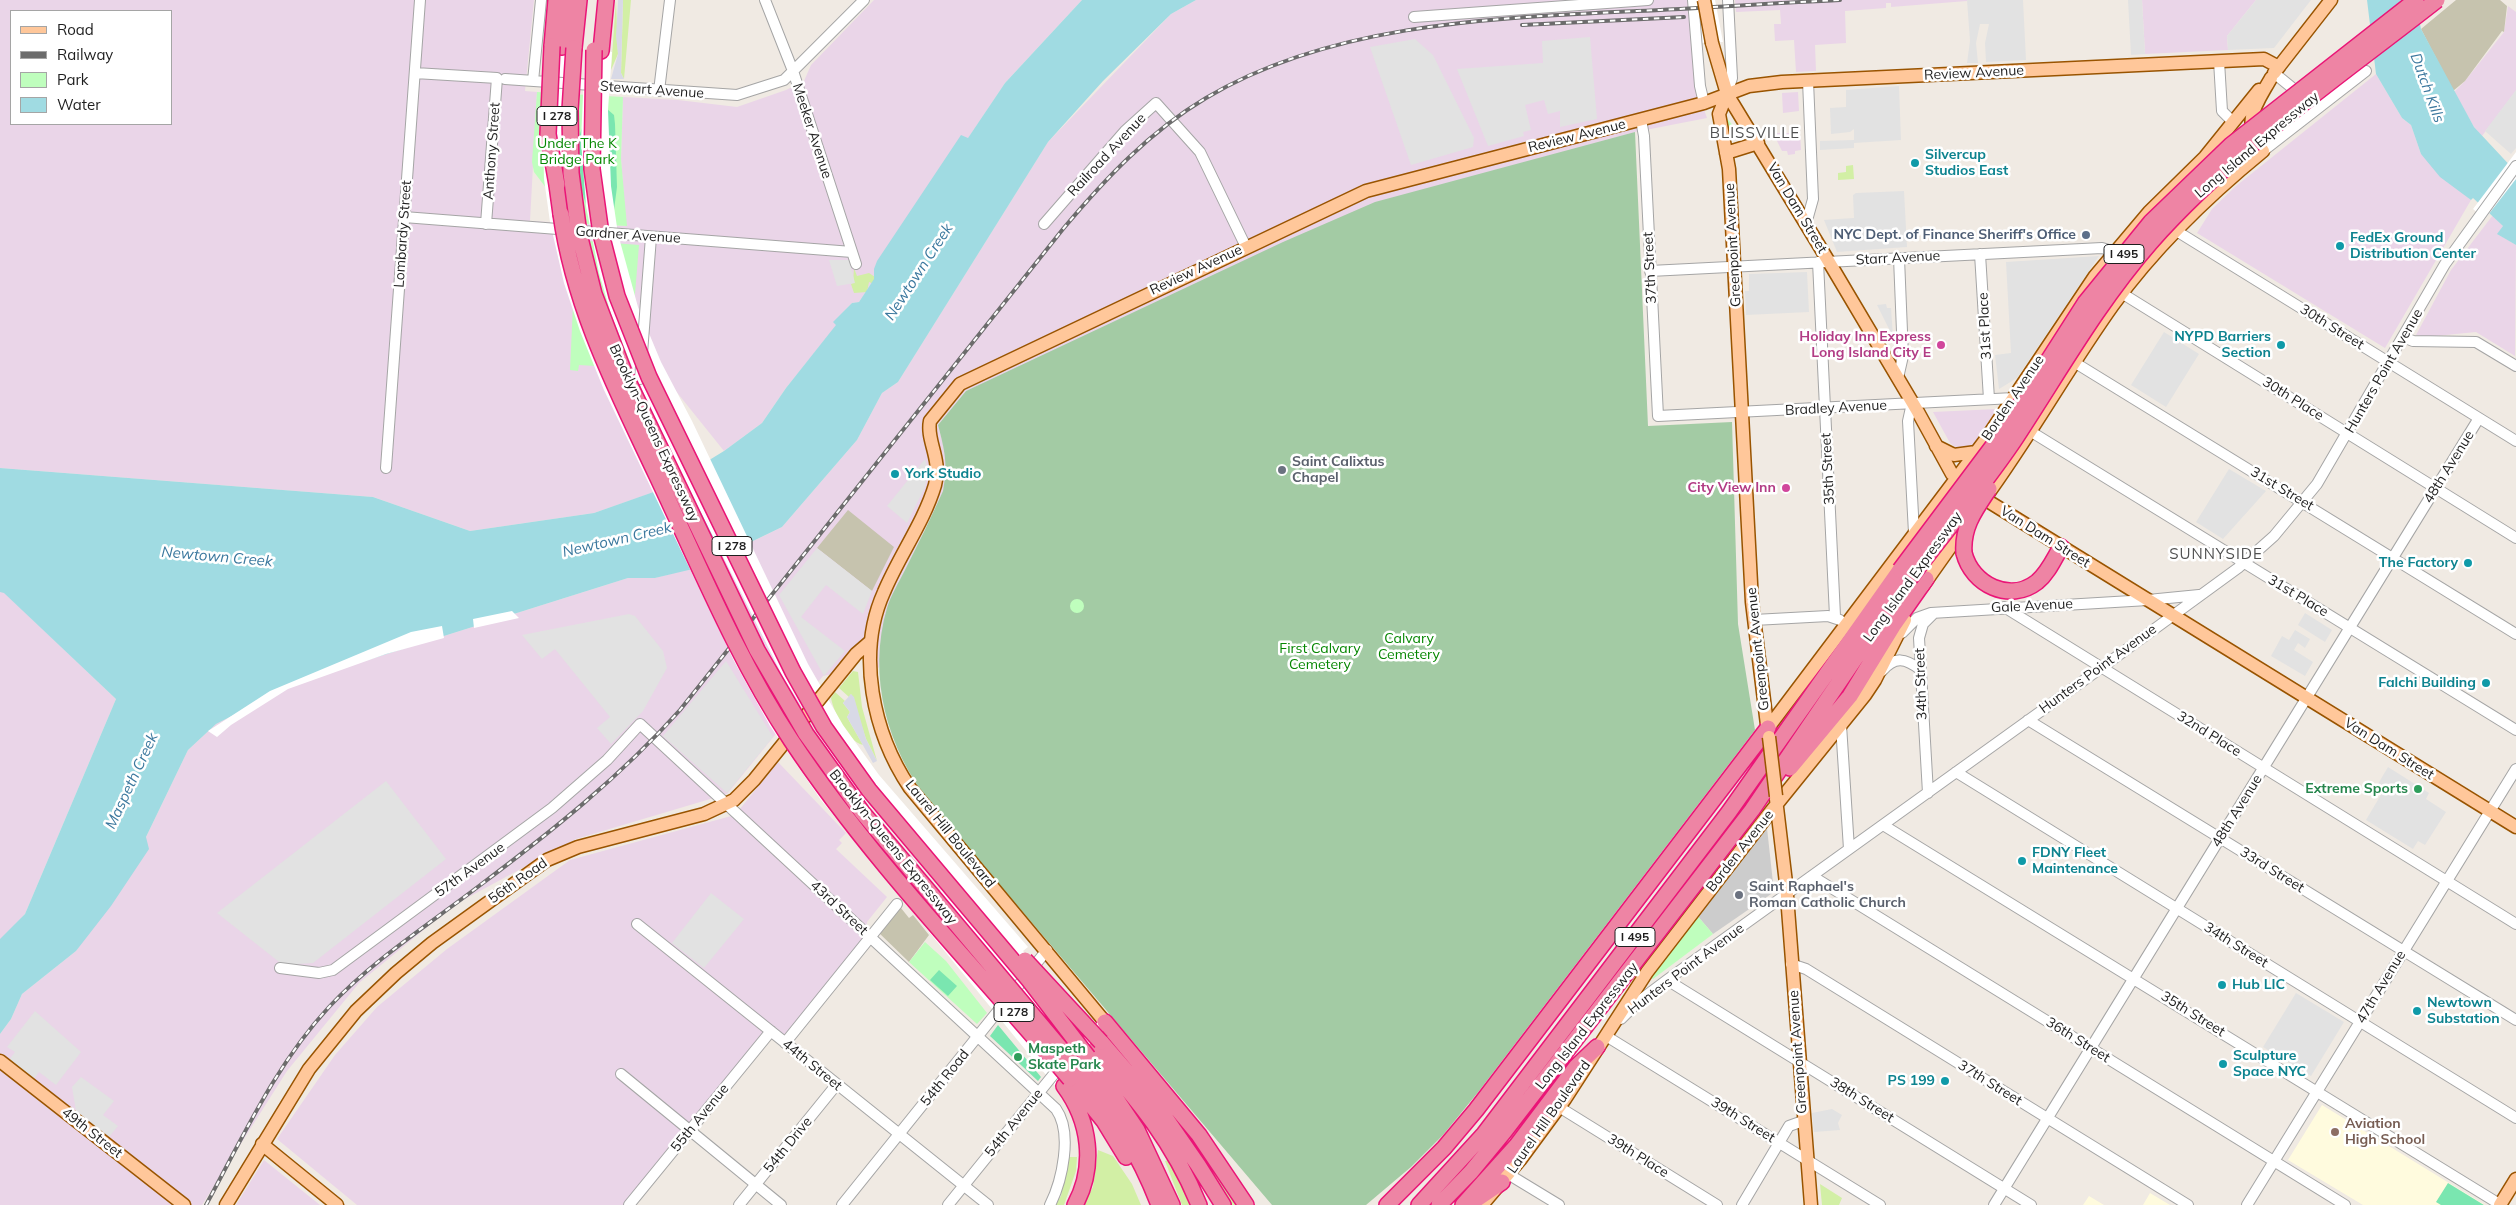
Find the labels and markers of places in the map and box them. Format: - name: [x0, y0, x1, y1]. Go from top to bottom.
- place label: Silvercup Studios East: [1925, 147, 2008, 180]
- marker: Silvercup Studios East: [1909, 157, 1921, 169]
- place label: NYC Dept. of Finance Sheriff's Office: [1833, 227, 2076, 243]
- marker: NYC Dept. of Finance Sheriff's Office: [2080, 229, 2092, 241]
- place label: FedEx Ground Distribution Center: [2350, 230, 2476, 262]
- marker: FedEx Ground Distribution Center: [2334, 240, 2346, 252]
- place label: Holiday Inn Express Long Island City E: [1799, 329, 1931, 362]
- place label: NYPD Barriers Section: [2174, 329, 2271, 362]
- marker: Holiday Inn Express Long Island City E: [1935, 339, 1947, 351]
- marker: NYPD Barriers Section: [2275, 339, 2287, 351]
- place label: Saint Calixtus Chapel: [1292, 454, 1385, 487]
- marker: Saint Calixtus Chapel: [1276, 464, 1288, 476]
- place label: York Studio: [905, 466, 981, 482]
- marker: York Studio: [889, 468, 901, 480]
- place label: City View Inn: [1688, 480, 1776, 496]
- marker: City View Inn: [1780, 482, 1792, 494]
- place label: The Factory: [2379, 555, 2458, 571]
- marker: The Factory: [2462, 557, 2474, 569]
- place label: Falchi Building: [2378, 675, 2476, 691]
- marker: Falchi Building: [2480, 677, 2492, 689]
- place label: Extreme Sports: [2305, 781, 2408, 797]
- marker: Extreme Sports: [2412, 783, 2424, 795]
- place label: FDNY Fleet Maintenance: [2032, 845, 2118, 878]
- marker: FDNY Fleet Maintenance: [2016, 855, 2028, 867]
- place label: Saint Raphael's Roman Catholic Church: [1749, 879, 1906, 912]
- marker: Saint Raphael's Roman Catholic Church: [1733, 889, 1745, 901]
- place label: Hub LIC: [2232, 977, 2285, 993]
- marker: Hub LIC: [2216, 979, 2228, 991]
- place label: Newtown Substation: [2427, 995, 2500, 1028]
- marker: Newtown Substation: [2411, 1005, 2423, 1017]
- place label: Maspeth Skate Park: [1028, 1041, 1101, 1074]
- place label: Sculpture Space NYC: [2233, 1048, 2306, 1080]
- marker: Maspeth Skate Park: [1012, 1051, 1024, 1063]
- marker: Sculpture Space NYC: [2217, 1058, 2229, 1070]
- place label: PS 199: [1888, 1073, 1935, 1089]
- marker: PS 199: [1939, 1075, 1951, 1087]
- place label: Aviation High School: [2345, 1116, 2425, 1148]
- marker: Aviation High School: [2329, 1126, 2341, 1138]

